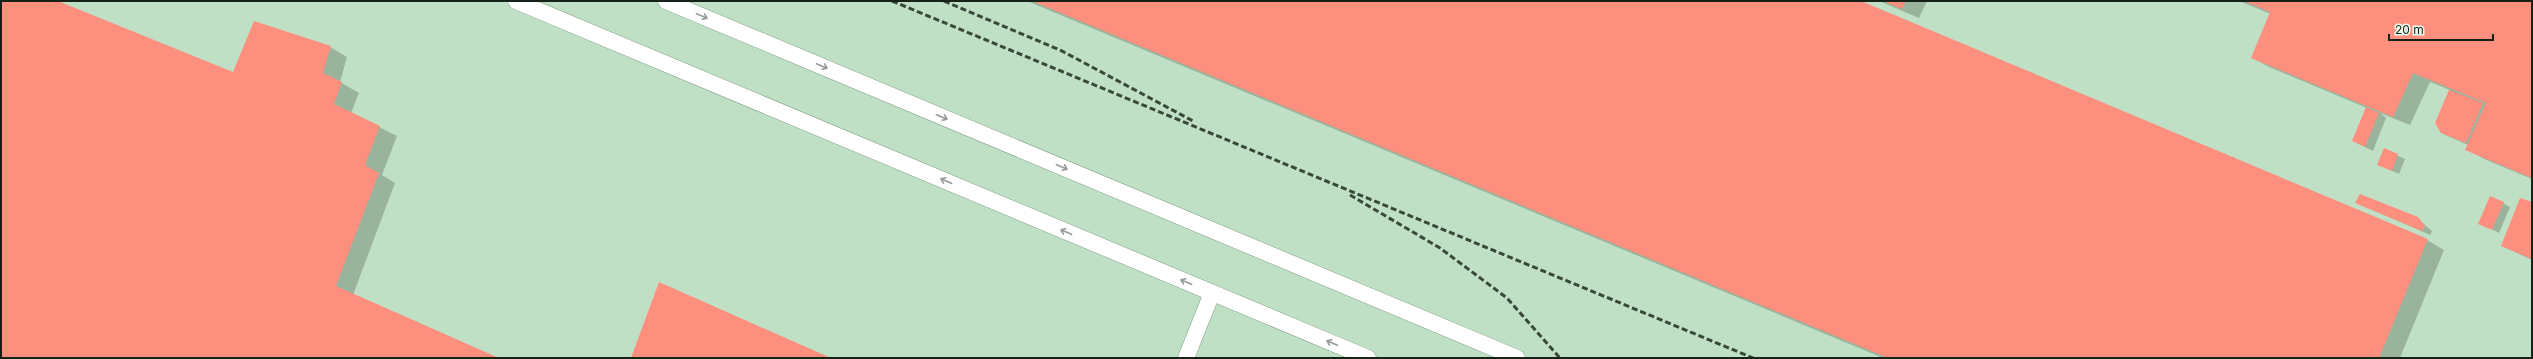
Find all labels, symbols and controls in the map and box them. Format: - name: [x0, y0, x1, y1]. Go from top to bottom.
- one-way arrow: [696, 13, 708, 20]
- scale bar: [2389, 16, 2493, 42]
- text: 20 m: [2395, 22, 2424, 37]
- one-way arrow: [816, 63, 828, 71]
- one-way arrow: [936, 113, 948, 121]
- one-way arrow: [1056, 164, 1068, 171]
- one-way arrow: [941, 177, 953, 185]
- one-way arrow: [1061, 227, 1073, 235]
- one-way arrow: [1181, 278, 1193, 285]
- one-way arrow: [1326, 339, 1338, 346]

